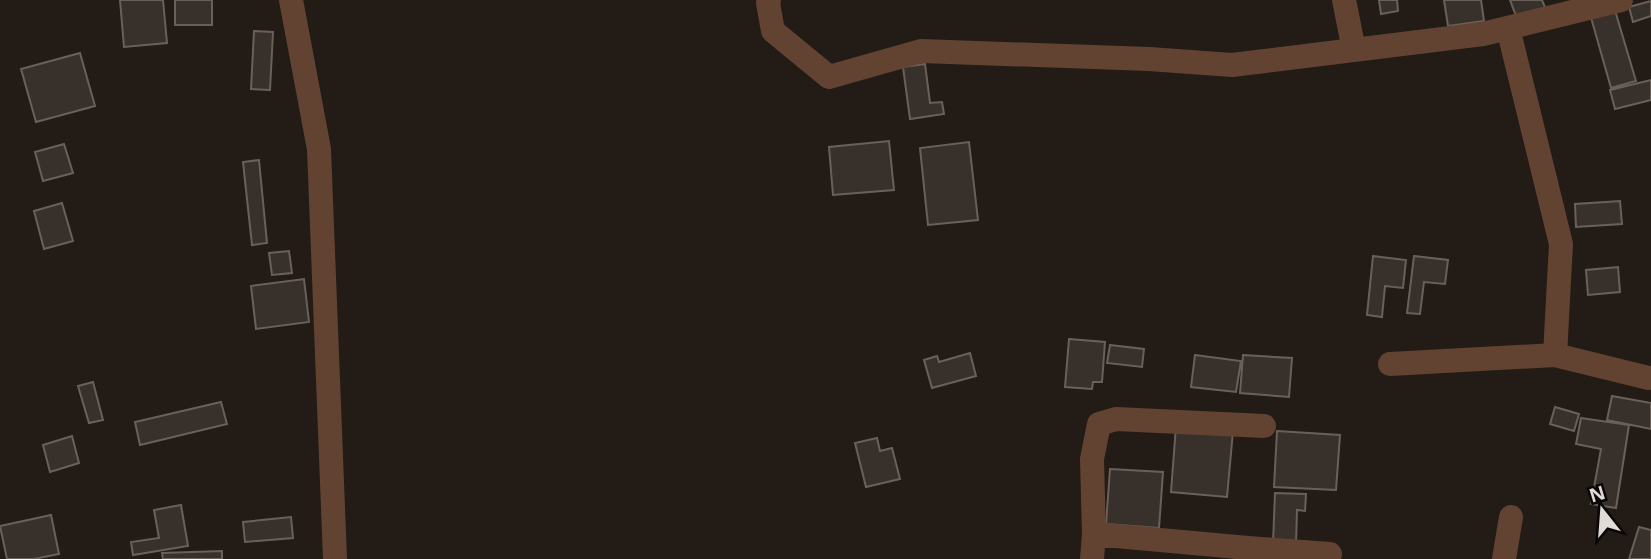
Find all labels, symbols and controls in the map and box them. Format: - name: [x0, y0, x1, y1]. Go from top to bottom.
- north arrow: [1567, 475, 1637, 545]
- text: N: [1586, 479, 1608, 508]

